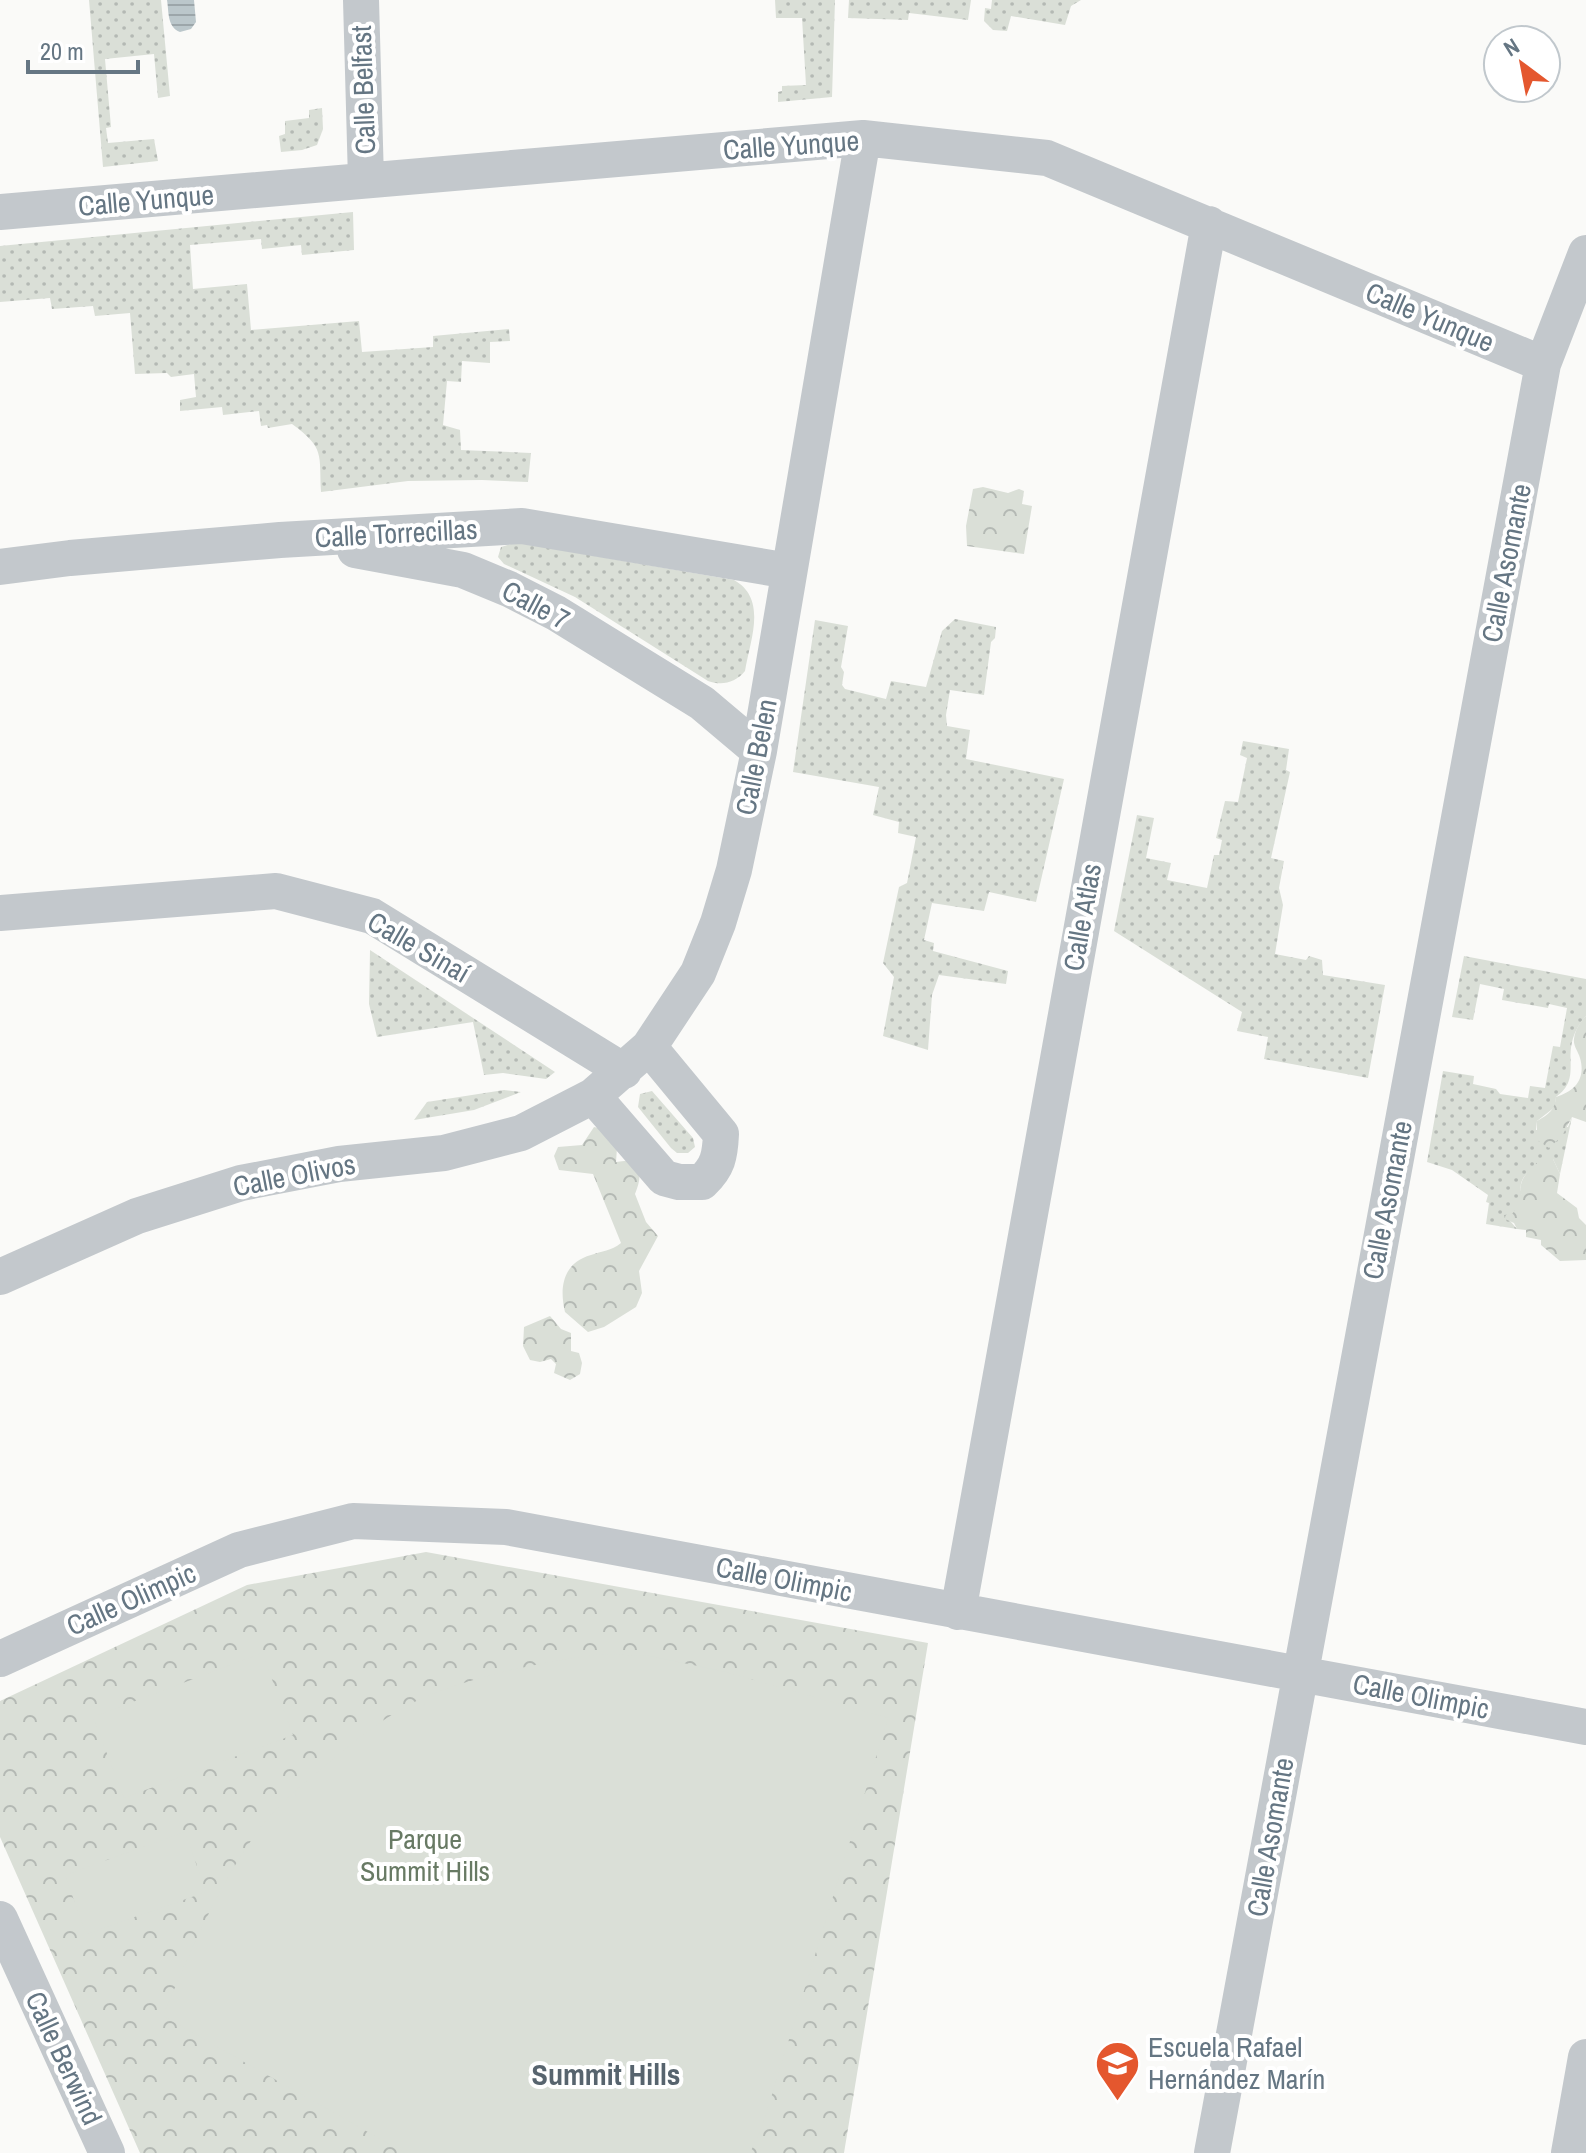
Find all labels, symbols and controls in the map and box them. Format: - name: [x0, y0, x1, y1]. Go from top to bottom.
- scale bar: [28, 24, 138, 74]
- north arrow: [1482, 24, 1562, 104]
- street label: Calle Belfast: [342, 25, 384, 155]
- text: N: [1498, 31, 1525, 63]
- text: 20 m: [40, 35, 84, 67]
- street label: Calle Yunque: [722, 121, 860, 169]
- street label: Calle Yunque: [77, 175, 215, 225]
- street label: Calle Yunque: [1360, 273, 1500, 361]
- street label: Calle Asomante: [1472, 480, 1540, 646]
- street label: Calle Torrecillas: [314, 510, 478, 556]
- street label: Calle 7: [496, 571, 576, 639]
- street label: Calle Belen: [726, 696, 786, 818]
- street label: Calle Atlas: [1054, 860, 1110, 974]
- street label: Calle Sinaí: [361, 902, 478, 992]
- street label: Calle Asomante: [1353, 1117, 1421, 1283]
- street label: Calle Olivos: [230, 1145, 358, 1205]
- street label: Calle Olimpic: [713, 1547, 855, 1611]
- street label: Calle Olimpic: [60, 1554, 202, 1644]
- street label: Calle Olimpic: [1350, 1664, 1492, 1728]
- street label: Calle Asomante: [1237, 1755, 1303, 1919]
- park label: Parque Summit Hills: [360, 1820, 490, 1890]
- street label: Calle Berwind: [17, 1985, 111, 2131]
- place label: Escuela Rafael Hernández Marín: [1148, 2028, 1325, 2098]
- school or university icon: Escuela Rafael Hernández Marín: [1093, 2039, 1141, 2102]
- district label: Summit Hills: [531, 2054, 681, 2094]

